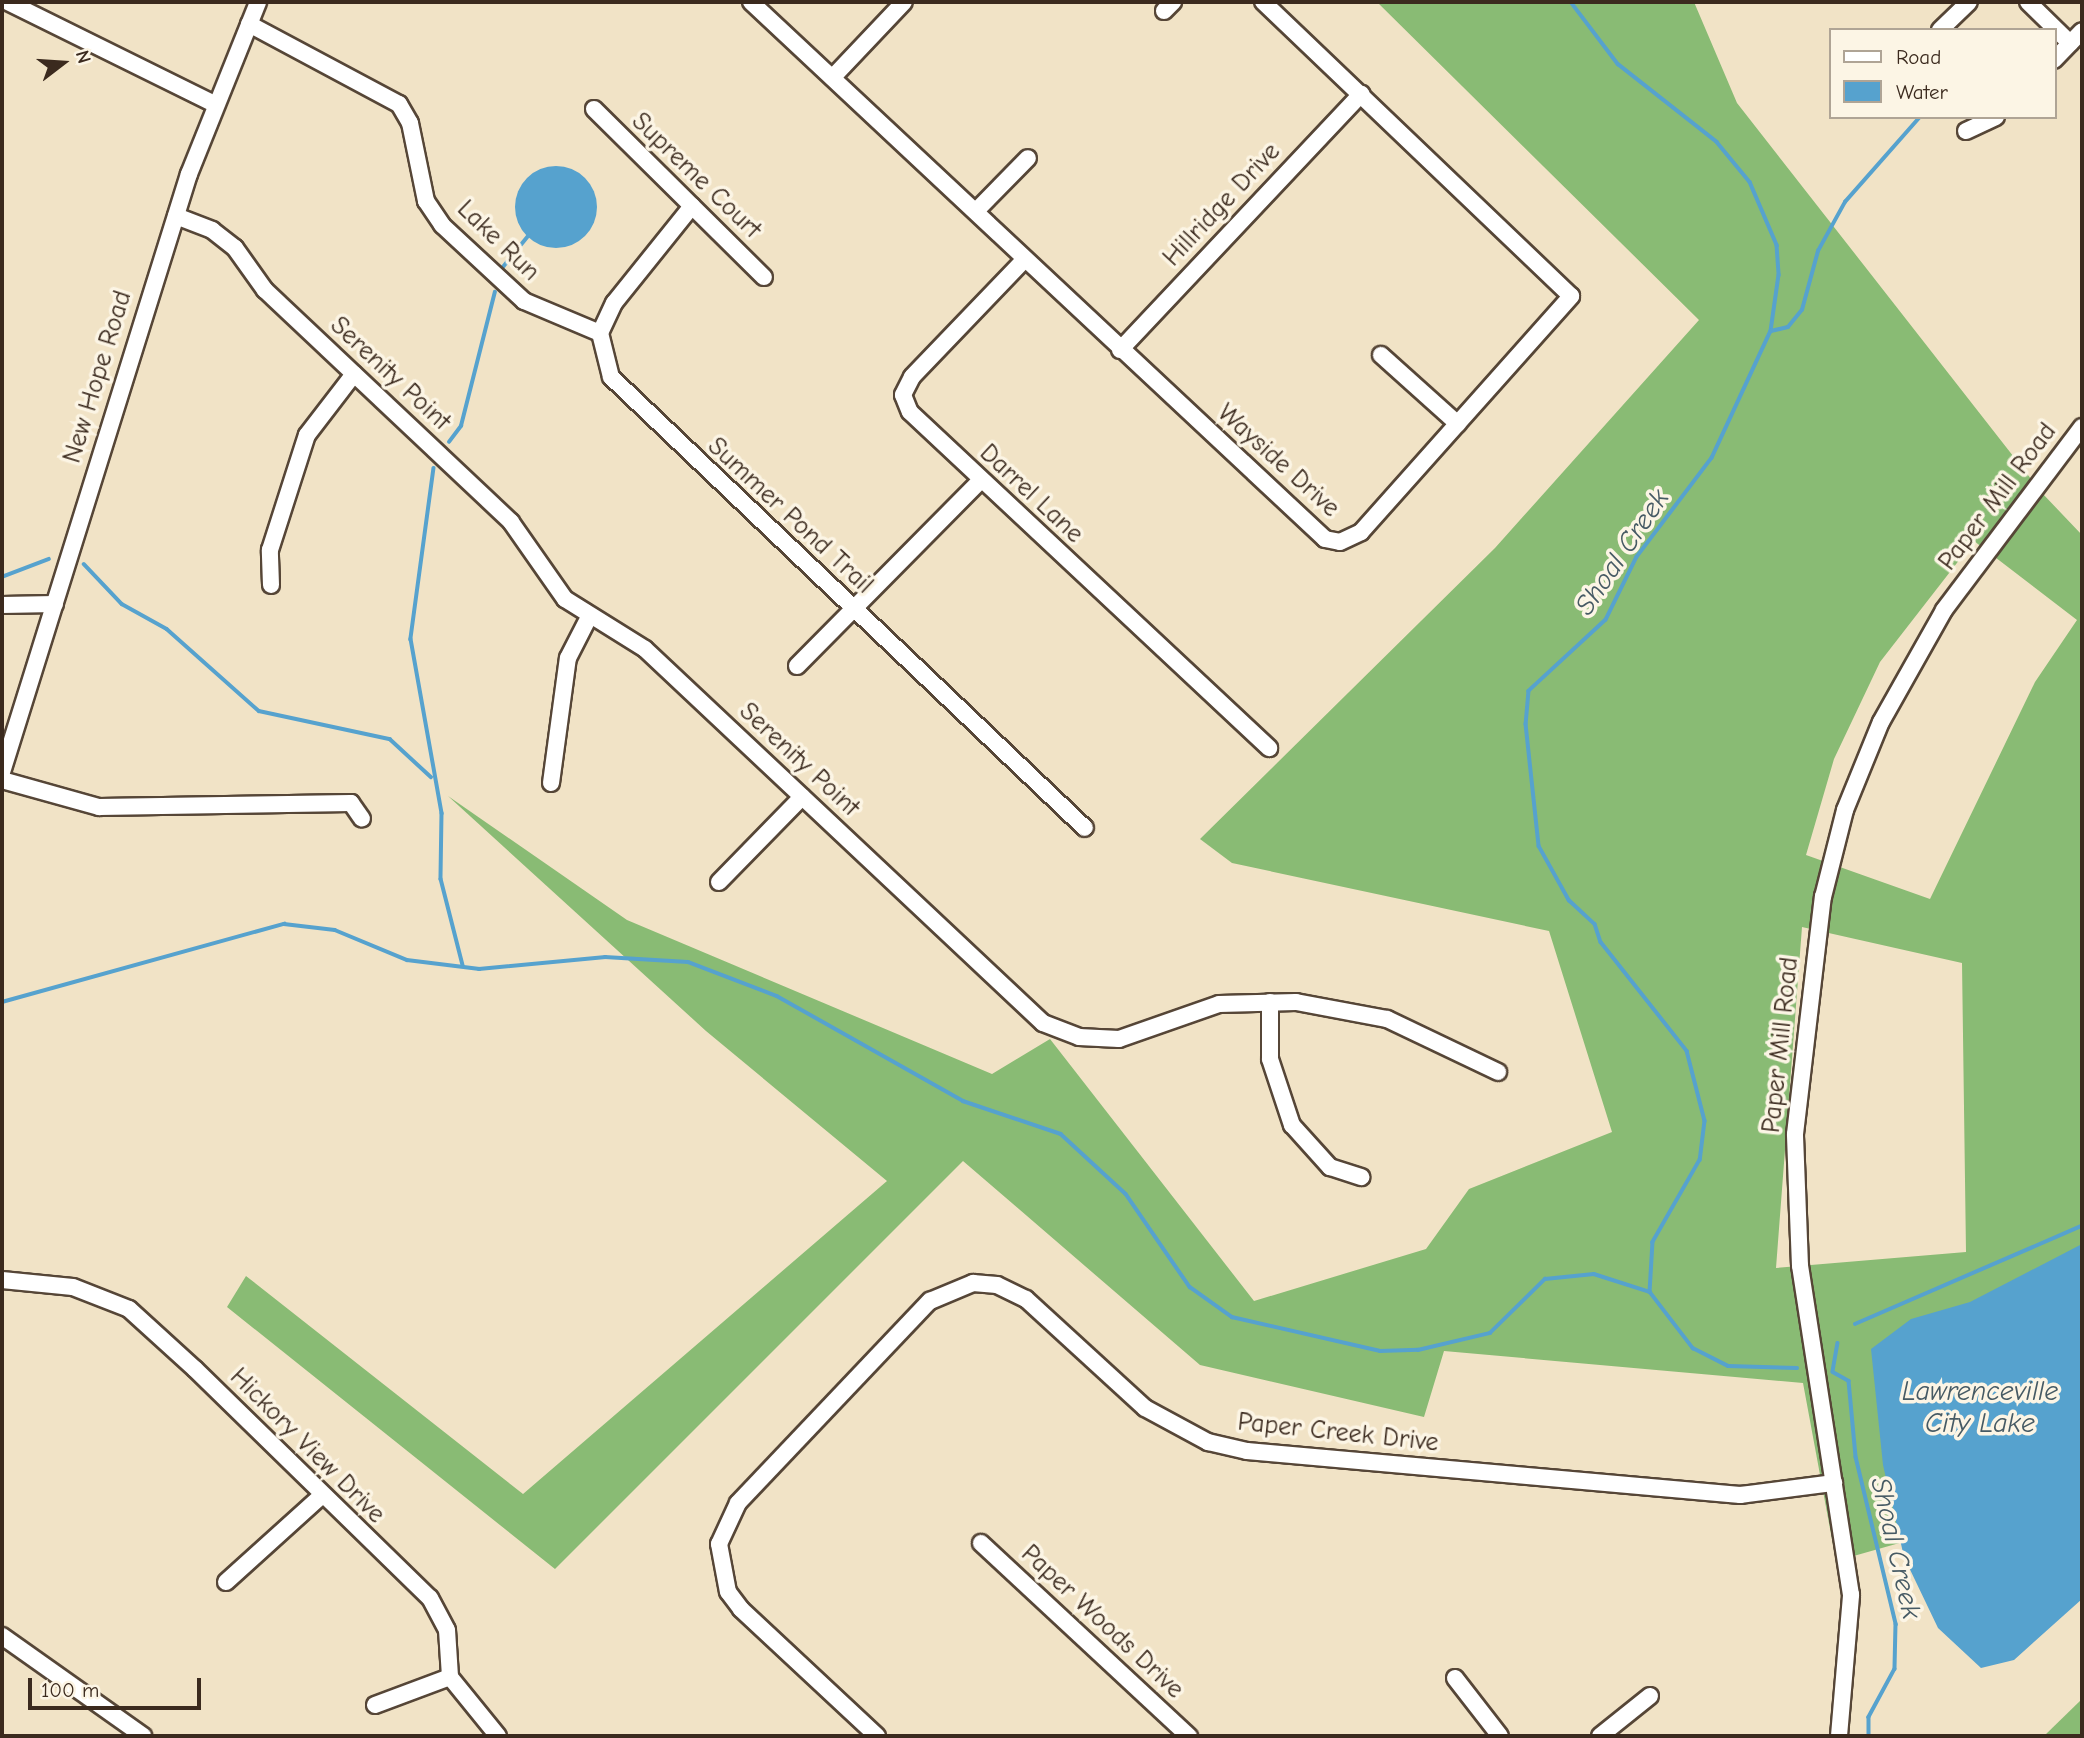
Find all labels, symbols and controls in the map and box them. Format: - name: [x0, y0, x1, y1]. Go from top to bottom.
- north arrow: [28, 28, 98, 98]
- legend: [1828, 28, 2056, 119]
- text: Road: [1896, 45, 1941, 69]
- text: N: [71, 48, 95, 66]
- text: Water: [1896, 80, 1948, 104]
- street label: Supreme Court: [625, 106, 767, 246]
- street label: Hillridge Drive: [1157, 137, 1287, 273]
- street label: Lake Run: [450, 194, 546, 288]
- street label: New Hope Road: [57, 287, 139, 467]
- street label: Serenity Point: [323, 310, 457, 438]
- street label: Wayside Drive: [1210, 398, 1346, 524]
- street label: Paper Mill Road: [1932, 417, 2064, 577]
- street label: Summer Pond Trail: [701, 431, 879, 601]
- street label: Darrel Lane: [973, 438, 1089, 550]
- water label: Shoal Creek: [1568, 483, 1676, 621]
- street label: Serenity Point: [732, 696, 866, 824]
- street label: Paper Mill Road: [1756, 956, 1806, 1134]
- street label: Hickory View Drive: [223, 1362, 391, 1530]
- water label: Lawrenceville City Lake: [1902, 1374, 2058, 1440]
- street label: Paper Creek Drive: [1236, 1407, 1440, 1459]
- water label: Shoal Creek: [1863, 1474, 1929, 1622]
- street label: Paper Woods Drive: [1014, 1539, 1190, 1705]
- scale bar: [32, 1664, 205, 1708]
- text: 100 m: [41, 1678, 99, 1702]

